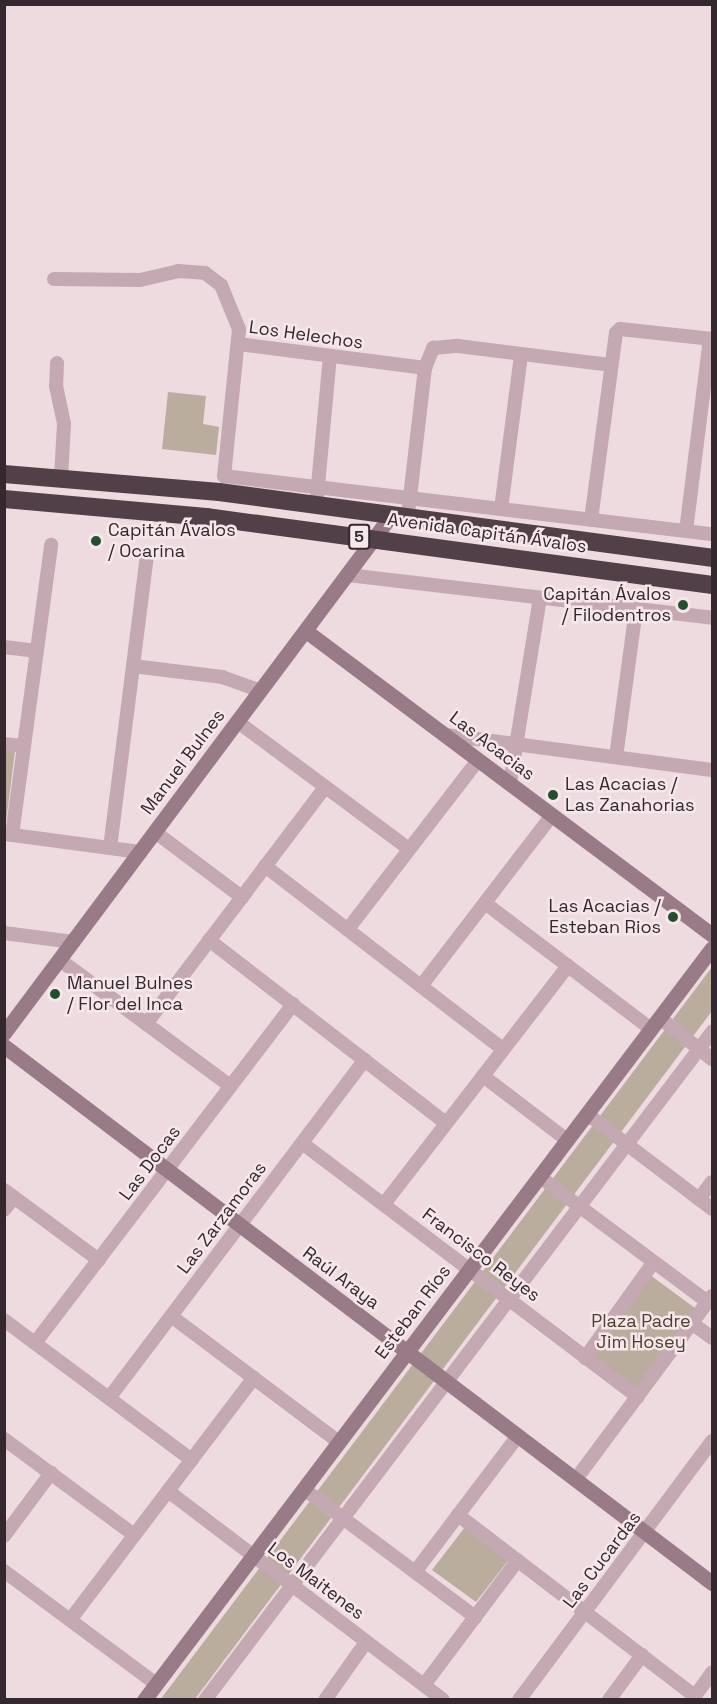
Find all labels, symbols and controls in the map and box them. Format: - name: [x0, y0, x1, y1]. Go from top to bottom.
- street label: Los Helechos: [248, 316, 364, 354]
- street label: Avenida Capitán Ávalos: [386, 508, 588, 558]
- place label: Capitán Ávalos / Ocarina: [108, 520, 236, 562]
- road number: 5: [347, 524, 371, 550]
- marker: Capitán Ávalos / Ocarina: [89, 534, 103, 548]
- place label: Capitán Ávalos / Filodentros: [543, 584, 671, 626]
- marker: Capitán Ávalos / Filodentros: [676, 598, 690, 612]
- street label: Manuel Bulnes: [136, 705, 230, 819]
- street label: Las Acacias: [445, 707, 539, 785]
- place label: Las Acacias / Las Zanahorias: [565, 774, 694, 816]
- marker: Las Acacias / Las Zanahorias: [546, 788, 560, 802]
- place label: Las Acacias / Esteban Rios: [548, 896, 661, 938]
- marker: Las Acacias / Esteban Rios: [666, 910, 680, 924]
- place label: Manuel Bulnes / Flor del Inca: [67, 973, 193, 1016]
- marker: Manuel Bulnes / Flor del Inca: [48, 987, 62, 1001]
- street label: Las Docas: [115, 1121, 185, 1205]
- street label: Las Zarzamoras: [173, 1158, 271, 1278]
- street label: Francisco Reyes: [418, 1204, 544, 1306]
- street label: Raúl Araya: [298, 1242, 384, 1314]
- street label: Esteban Ríos: [371, 1261, 455, 1363]
- park label: Plaza Padre Jim Hosey: [591, 1311, 691, 1354]
- street label: Las Cucardas: [559, 1507, 645, 1613]
- street label: Los Maitenes: [264, 1538, 368, 1624]

